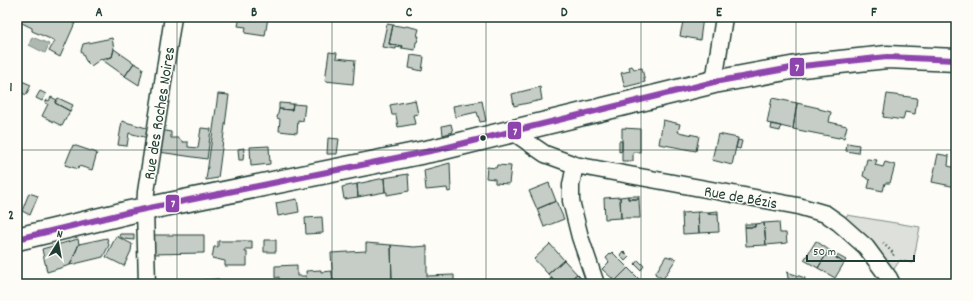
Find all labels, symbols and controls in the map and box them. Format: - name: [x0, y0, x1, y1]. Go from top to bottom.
- text: A: [95, 4, 103, 23]
- text: B: [251, 4, 257, 23]
- text: C: [406, 4, 413, 23]
- text: D: [561, 4, 568, 23]
- text: E: [716, 4, 723, 23]
- text: F: [871, 4, 877, 23]
- street label: Rue des Roches Noires: [139, 45, 182, 181]
- line badge: 7: [789, 57, 805, 77]
- text: 7: [795, 61, 800, 77]
- text: 1: [10, 79, 13, 98]
- line badge: 7: [507, 121, 522, 140]
- text: 7: [513, 125, 518, 141]
- unlabelled marker: [478, 133, 488, 143]
- street label: Rue de Bézis: [702, 181, 779, 216]
- line badge: 7: [165, 194, 180, 213]
- text: 7: [171, 197, 176, 213]
- text: 2: [8, 207, 14, 226]
- north arrow: [38, 223, 78, 263]
- text: N: [55, 227, 64, 244]
- scale bar: [807, 237, 914, 263]
- text: 50 m: [813, 244, 836, 261]

